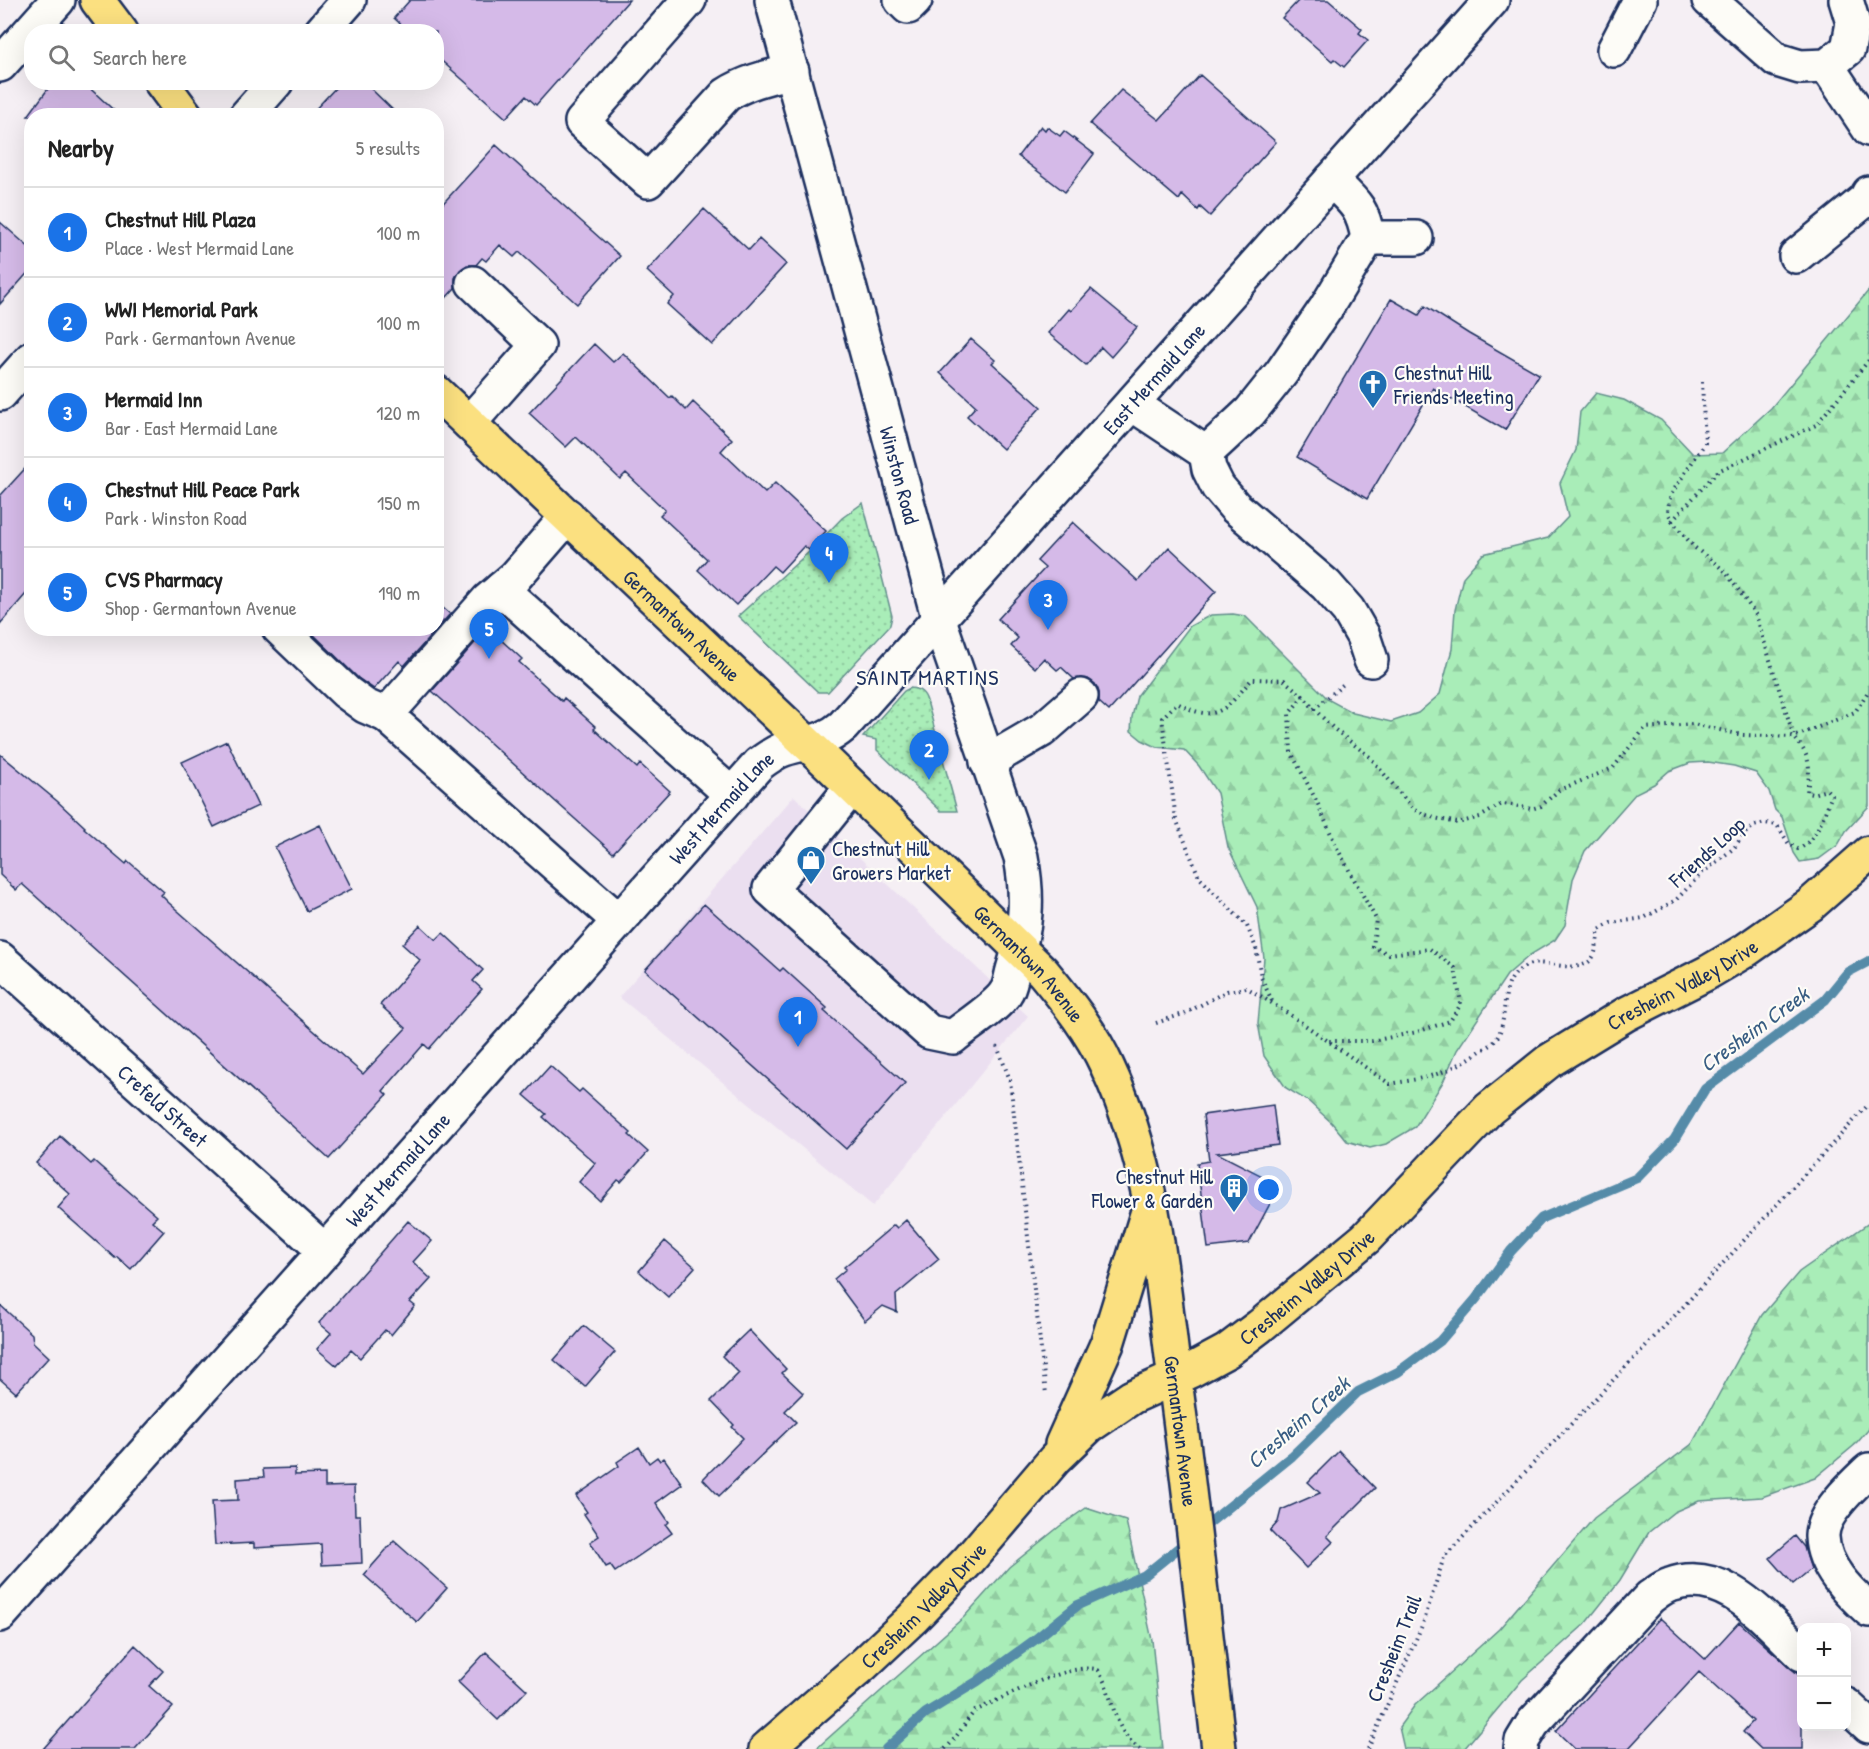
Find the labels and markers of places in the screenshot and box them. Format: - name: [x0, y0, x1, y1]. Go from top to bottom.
- place label: Chestnut Hill Friends Meeting: [1393, 358, 1514, 411]
- church icon: Chestnut Hill Friends Meeting: [1357, 368, 1389, 410]
- pin: 4: [810, 534, 848, 583]
- pin: 3: [1028, 580, 1068, 630]
- pin: 5: [470, 610, 508, 659]
- pin: 2: [910, 730, 948, 780]
- place label: Chestnut Hill Growers Market: [832, 834, 952, 887]
- shop icon: Chestnut Hill Growers Market: [795, 844, 827, 886]
- pin: 1: [778, 998, 818, 1047]
- place label: Chestnut Hill Flower & Garden: [1091, 1162, 1214, 1215]
- building icon: Chestnut Hill Flower & Garden: [1218, 1172, 1250, 1214]

